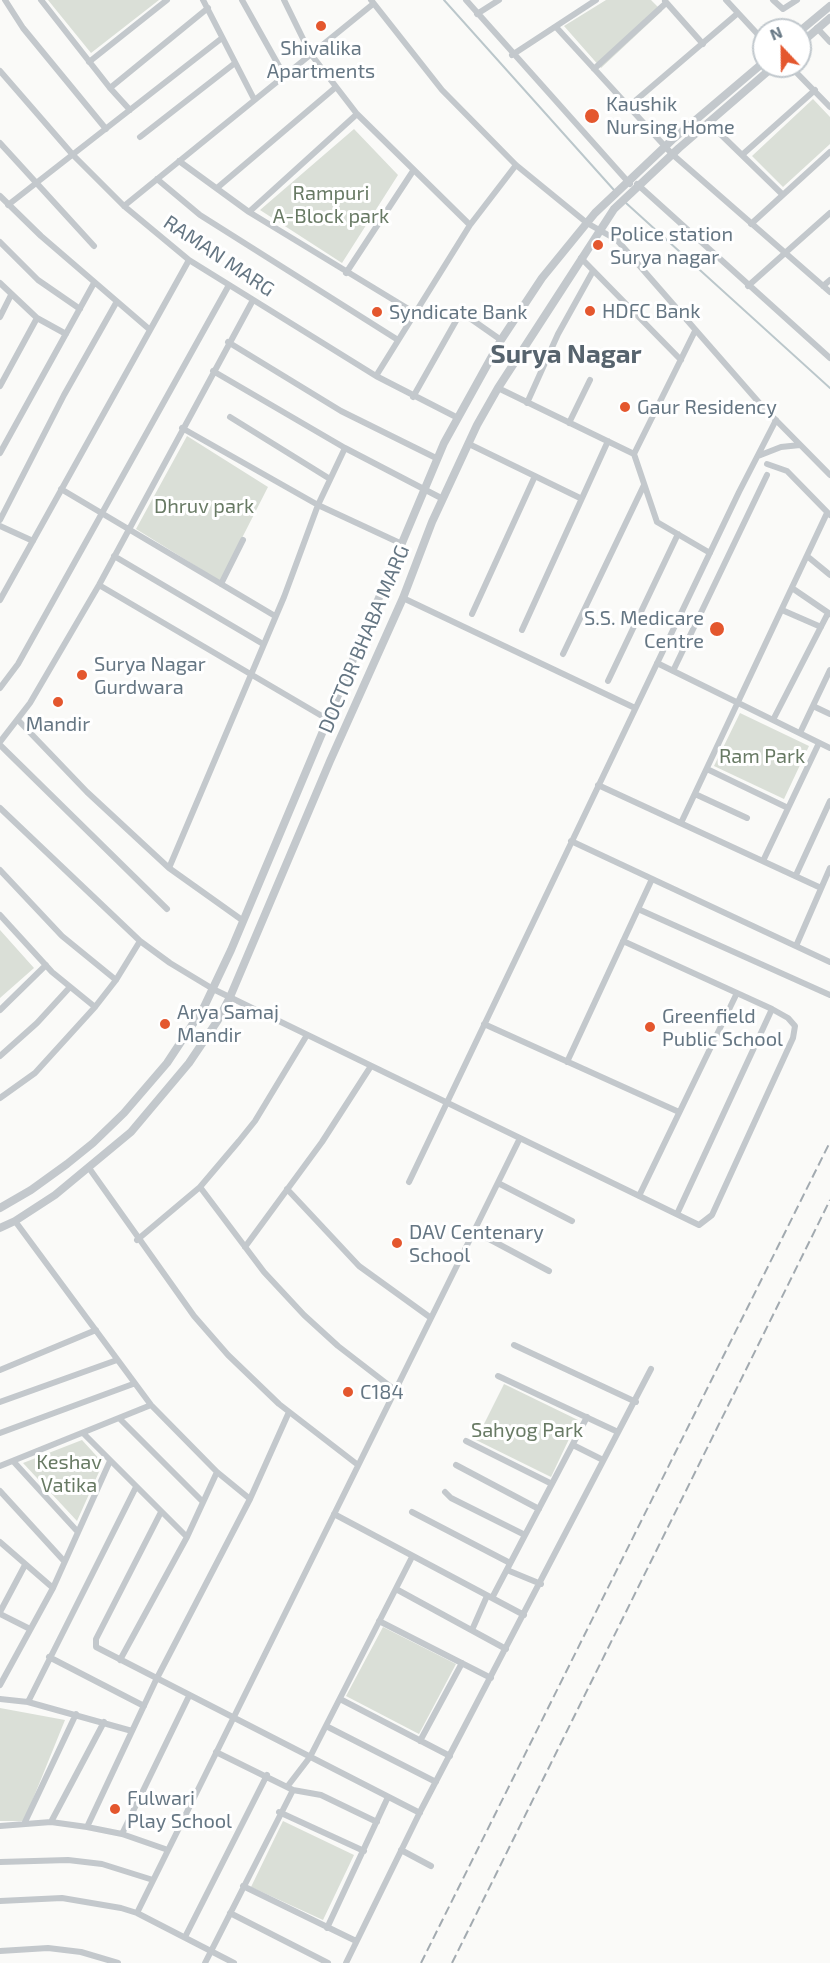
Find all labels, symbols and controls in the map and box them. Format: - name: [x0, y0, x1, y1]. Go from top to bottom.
- north arrow: [752, 18, 812, 78]
- marker: Shivalika Apartments: [314, 19, 328, 33]
- text: N: [767, 22, 785, 44]
- place label: Shivalika Apartments: [267, 36, 375, 83]
- place label: Kaushik Nursing Home: [606, 92, 735, 139]
- marker: Kaushik Nursing Home: [583, 107, 601, 125]
- park label: Rampuri A-Block park: [273, 181, 389, 228]
- street label: RAMAN MARG: [159, 210, 279, 302]
- place label: Police station Surya nagar: [610, 222, 733, 269]
- marker: Police station Surya nagar: [591, 238, 605, 252]
- place label: HDFC Bank: [602, 299, 700, 323]
- place label: Syndicate Bank: [389, 300, 527, 324]
- marker: HDFC Bank: [583, 304, 597, 318]
- marker: Syndicate Bank: [370, 305, 384, 319]
- district label: Surya Nagar: [490, 338, 642, 370]
- place label: Gaur Residency: [637, 395, 777, 419]
- marker: Gaur Residency: [618, 400, 632, 414]
- park label: Dhruv park: [154, 494, 254, 518]
- street label: DOCTOR BHABA MARG: [313, 541, 415, 737]
- place label: S.S. Medicare Centre: [584, 606, 704, 653]
- marker: S.S. Medicare Centre: [708, 620, 726, 638]
- place label: Surya Nagar Gurdwara: [94, 652, 206, 699]
- marker: Surya Nagar Gurdwara: [75, 668, 89, 682]
- marker: Mandir: [51, 695, 65, 709]
- place label: Mandir: [26, 712, 90, 736]
- park label: Ram Park: [719, 744, 805, 768]
- place label: Arya Samaj Mandir: [177, 1000, 279, 1047]
- place label: Greenfield Public School: [662, 1004, 783, 1051]
- marker: Arya Samaj Mandir: [158, 1017, 172, 1031]
- marker: Greenfield Public School: [643, 1020, 657, 1034]
- place label: DAV Centenary School: [409, 1220, 544, 1267]
- marker: DAV Centenary School: [390, 1236, 404, 1250]
- place label: C184: [360, 1380, 404, 1404]
- marker: C184: [341, 1385, 355, 1399]
- park label: Sahyog Park: [471, 1418, 583, 1442]
- park label: Keshav Vatika: [36, 1450, 102, 1497]
- place label: Fulwari Play School: [127, 1786, 232, 1833]
- marker: Fulwari Play School: [108, 1802, 122, 1816]

